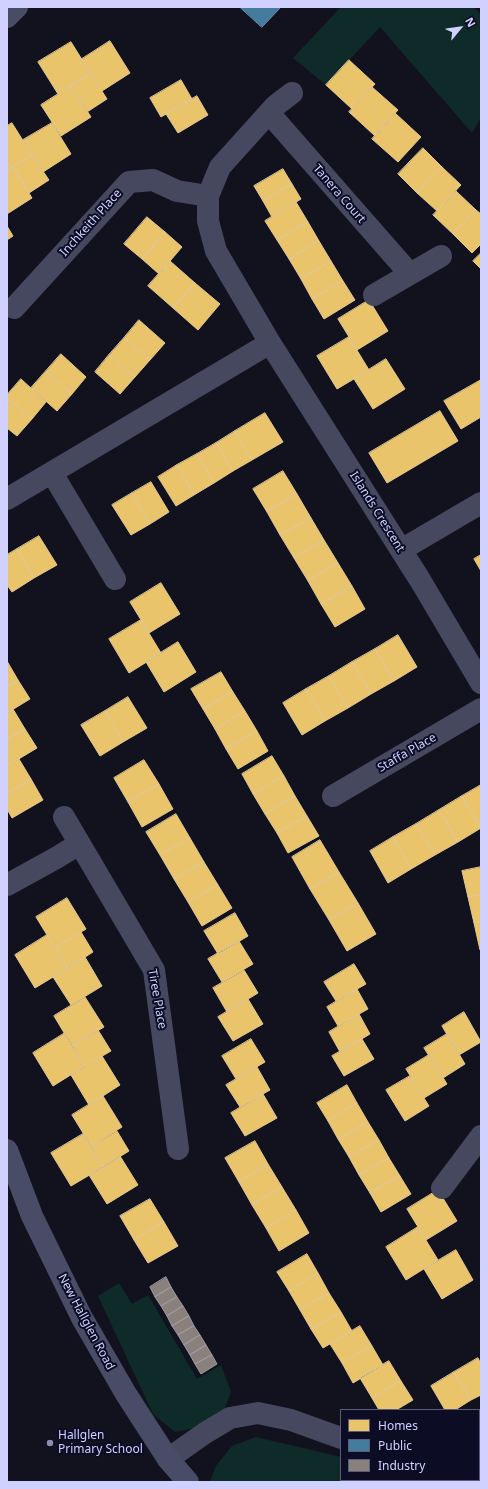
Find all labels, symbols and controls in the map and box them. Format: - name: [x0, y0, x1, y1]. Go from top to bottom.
- north arrow: [440, 8, 480, 48]
- text: N: [462, 14, 480, 29]
- street label: Tanera Court: [310, 162, 368, 226]
- street label: Inchkeith Place: [57, 186, 125, 260]
- street label: Islands Crescent: [346, 469, 408, 555]
- street label: Staffa Place: [375, 730, 439, 776]
- street label: Tiree Place: [145, 968, 169, 1030]
- street label: New Hallglen Road: [55, 1272, 117, 1372]
- legend: [340, 1409, 480, 1481]
- text: Homes: [378, 1417, 418, 1434]
- place label: Hallglen Primary School: [58, 1429, 143, 1457]
- text: Public: [378, 1437, 412, 1454]
- marker: Hallglen Primary School: [45, 1438, 55, 1448]
- text: Industry: [378, 1457, 425, 1474]

